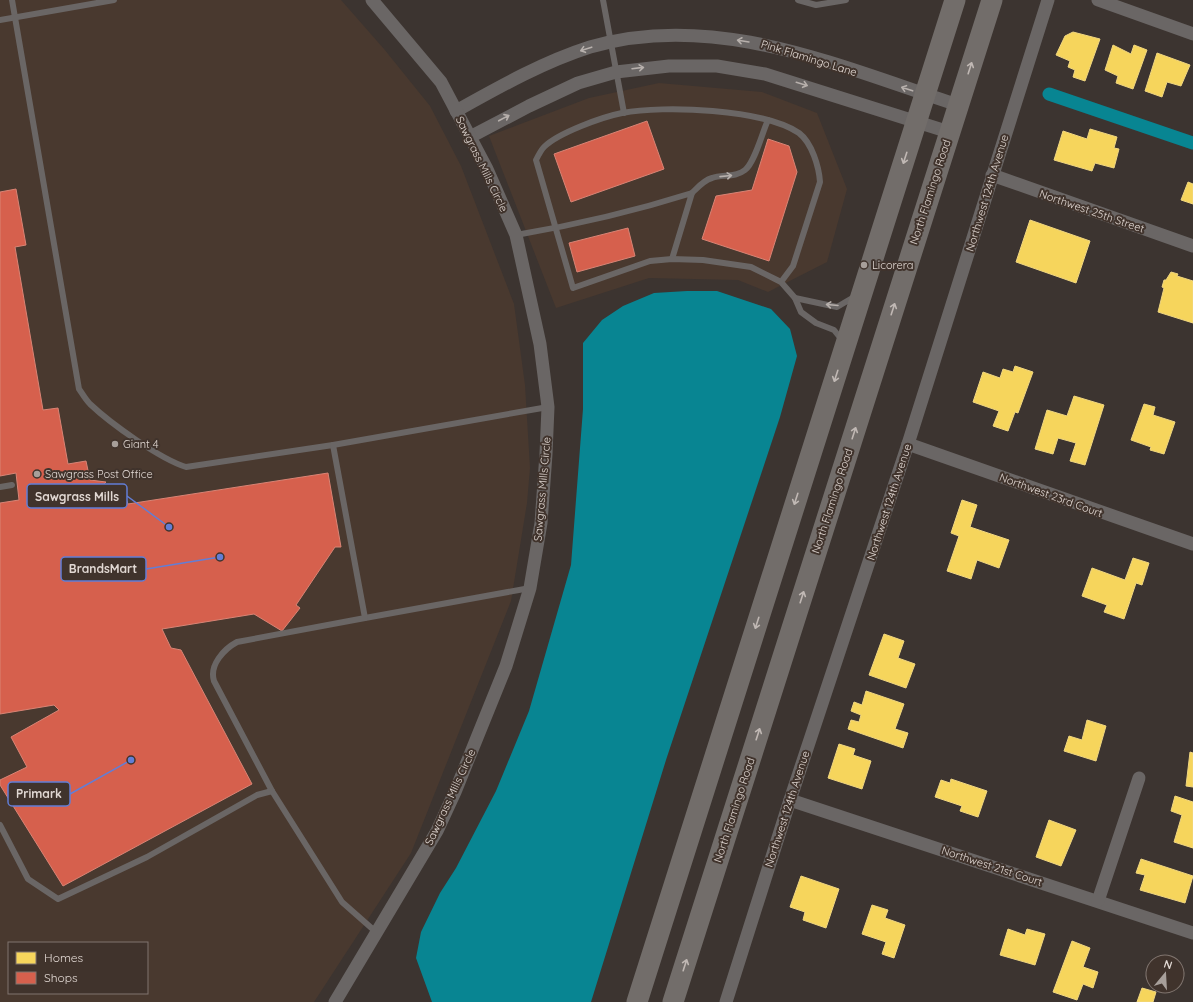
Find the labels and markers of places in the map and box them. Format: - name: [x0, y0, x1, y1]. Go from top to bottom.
- place label: Licorera: [872, 258, 914, 272]
- marker: Licorera: [859, 260, 869, 270]
- place label: Giant 4: [123, 437, 159, 451]
- marker: Giant 4: [110, 439, 120, 449]
- place label: Sawgrass Post Office: [45, 467, 153, 481]
- marker: Sawgrass Post Office: [32, 469, 42, 479]
- callout: Sawgrass Mills: [27, 484, 127, 508]
- callout: BrandsMart: [61, 557, 146, 581]
- callout: Primark: [8, 782, 70, 806]

